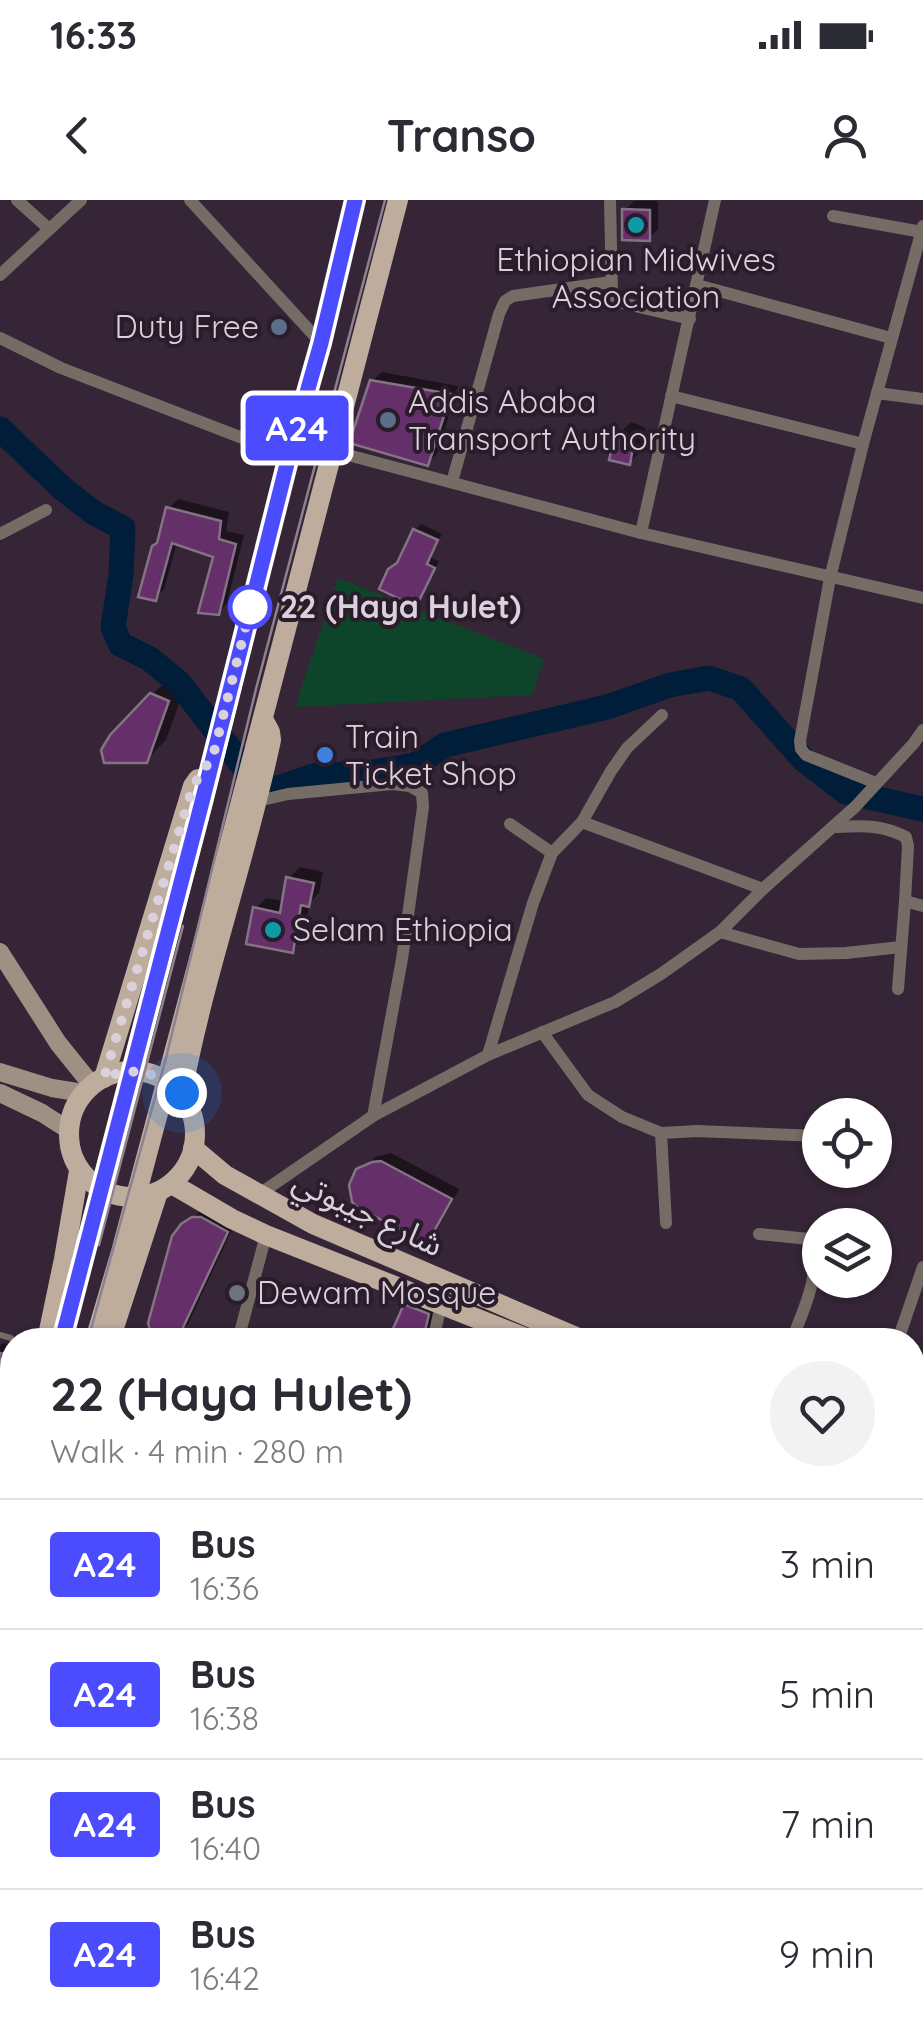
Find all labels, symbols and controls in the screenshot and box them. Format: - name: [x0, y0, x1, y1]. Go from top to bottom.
- text: 16:33: [50, 11, 137, 59]
- text: Transo: [387, 107, 536, 163]
- icon: back: [50, 108, 105, 163]
- icon: person: [818, 108, 873, 163]
- marker: Ethiopian Midwives Association: [625, 214, 647, 236]
- place label: Ethiopian Midwives Association: [496, 239, 776, 316]
- place label: Duty Free: [114, 306, 259, 346]
- marker: Duty Free: [268, 316, 290, 338]
- place label: Addis Ababa Transport Authority: [408, 381, 696, 458]
- line badge: A24: [240, 396, 354, 460]
- text: A24: [266, 406, 328, 450]
- marker: Addis Ababa Transport Authority: [377, 409, 399, 431]
- marker: 22 (Haya Hulet): [229, 586, 271, 628]
- place label: 22 (Haya Hulet): [280, 586, 521, 626]
- place label: Train Ticket Shop: [345, 716, 517, 793]
- marker: Train Ticket Shop: [314, 744, 336, 766]
- place label: Selam Ethiopia: [293, 909, 513, 949]
- marker: Selam Ethiopia: [262, 919, 284, 941]
- your location: [157, 1068, 207, 1118]
- map controls: [802, 1098, 892, 1298]
- button: locate: [802, 1098, 892, 1188]
- street label: شارع جيبوتي: [285, 1160, 450, 1269]
- button: layers: [802, 1208, 892, 1298]
- place label: Dewam Mosque: [257, 1272, 496, 1312]
- marker: Dewam Mosque: [226, 1282, 248, 1304]
- button: heart: [770, 1361, 875, 1466]
- text: 22 (Haya Hulet): [50, 1363, 412, 1423]
- text: Walk · 4 min · 280 m: [50, 1431, 344, 1471]
- text: Bus: [190, 1520, 256, 1568]
- text: 3 min: [780, 1540, 875, 1588]
- text: A24: [74, 1542, 136, 1586]
- text: 16:36: [190, 1568, 259, 1608]
- text: Bus: [190, 1650, 256, 1698]
- text: 5 min: [779, 1670, 875, 1718]
- text: A24: [74, 1672, 136, 1716]
- text: 16:38: [190, 1698, 259, 1738]
- text: Bus: [190, 1780, 256, 1828]
- text: 7 min: [780, 1800, 875, 1848]
- text: A24: [74, 1802, 136, 1846]
- text: 16:40: [190, 1828, 261, 1868]
- text: Bus: [190, 1910, 256, 1958]
- text: 9 min: [779, 1930, 875, 1978]
- text: A24: [74, 1932, 136, 1976]
- text: 16:42: [190, 1958, 260, 1998]

